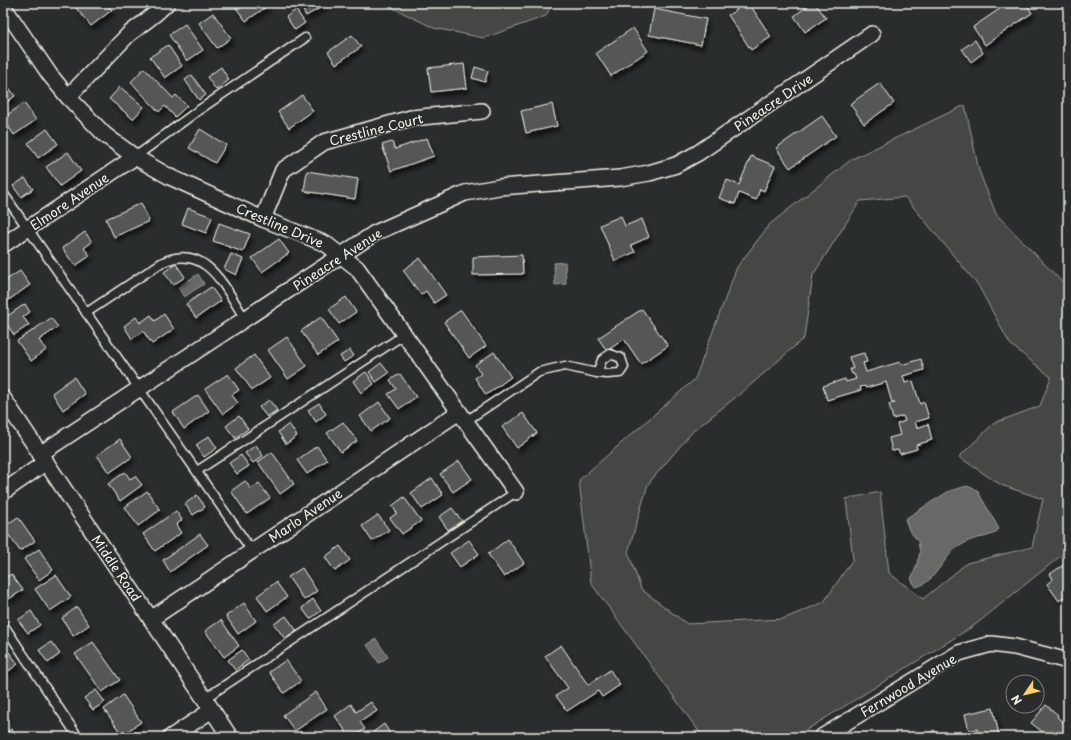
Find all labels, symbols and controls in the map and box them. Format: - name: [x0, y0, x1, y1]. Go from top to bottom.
- street label: Pineacre Drive: [730, 69, 816, 135]
- street label: Crestline Court: [327, 108, 425, 150]
- street label: Elmore Avenue: [26, 168, 112, 234]
- street label: Crestline Drive: [233, 198, 327, 252]
- street label: Pineacre Avenue: [289, 223, 385, 295]
- street label: Marlo Avenue: [264, 483, 346, 547]
- street label: Middle Road: [88, 531, 146, 605]
- street label: Fernwood Avenue: [856, 649, 960, 721]
- north arrow: [1005, 674, 1045, 714]
- text: N: [1007, 691, 1026, 708]

